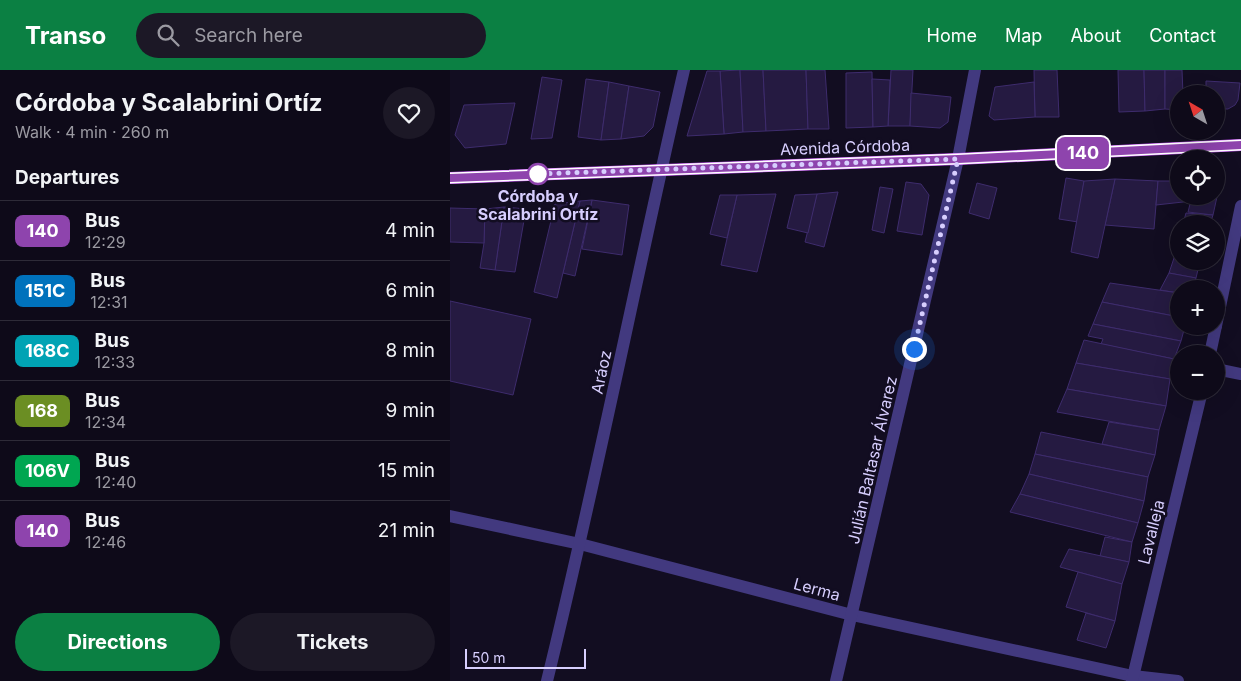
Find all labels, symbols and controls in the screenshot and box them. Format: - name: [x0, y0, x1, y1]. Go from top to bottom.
- search box: [136, 13, 486, 58]
- text: Transo: [25, 21, 106, 50]
- icon: search: [154, 21, 182, 49]
- text: Search here: [194, 24, 303, 47]
- text: Home: [927, 25, 977, 46]
- text: Map: [1005, 25, 1042, 46]
- text: About: [1070, 25, 1121, 46]
- text: Contact: [1149, 25, 1216, 46]
- north arrow: [1170, 85, 1225, 140]
- map controls: [1170, 85, 1225, 400]
- button: heart: [383, 87, 435, 139]
- text: Córdoba y Scalabrini Ortíz: [15, 88, 323, 117]
- text: Walk · 4 min · 260 m: [15, 122, 169, 142]
- street label: Avenida Córdoba: [780, 135, 910, 159]
- line badge: 140: [1054, 137, 1112, 169]
- text: 140: [1067, 142, 1099, 163]
- button: locate: [1170, 150, 1225, 205]
- marker: Córdoba y Scalabrini Ortíz: [527, 163, 549, 185]
- text: Departures: [15, 166, 119, 189]
- place label: Córdoba y Scalabrini Ortíz: [478, 186, 598, 224]
- text: Bus: [85, 209, 120, 232]
- button: layers: [1170, 215, 1225, 270]
- text: 4 min: [385, 219, 435, 242]
- text: 140: [26, 220, 59, 241]
- text: 12:29: [85, 232, 126, 252]
- text: Bus: [90, 269, 125, 292]
- text: 6 min: [385, 279, 435, 302]
- text: 151C: [25, 280, 65, 301]
- button: +: [1170, 280, 1225, 335]
- text: 12:31: [90, 292, 128, 312]
- text: Bus: [94, 329, 130, 352]
- your location: [902, 337, 927, 362]
- text: 8 min: [385, 339, 435, 362]
- text: 168C: [25, 340, 69, 361]
- button: −: [1170, 345, 1225, 400]
- street label: Aráoz: [587, 348, 615, 396]
- text: 12:33: [94, 352, 135, 372]
- street label: Julián Baltasar Álvarez: [843, 374, 901, 546]
- text: Bus: [85, 389, 120, 412]
- text: 9 min: [385, 399, 435, 422]
- text: 168: [27, 400, 58, 421]
- text: 12:34: [85, 412, 126, 432]
- text: Bus: [95, 449, 130, 472]
- text: 15 min: [378, 459, 435, 482]
- text: 106V: [25, 460, 70, 481]
- text: 12:40: [95, 472, 136, 492]
- street label: Lavalleja: [1133, 498, 1169, 566]
- text: Bus: [85, 509, 120, 532]
- text: 21 min: [378, 519, 435, 542]
- text: 140: [26, 520, 59, 541]
- text: 12:46: [85, 532, 126, 552]
- street label: Lerma: [791, 573, 843, 605]
- button: Directions: [15, 613, 220, 671]
- button: Tickets: [230, 613, 435, 671]
- scale bar: [465, 646, 586, 669]
- text: 50 m: [472, 649, 506, 666]

